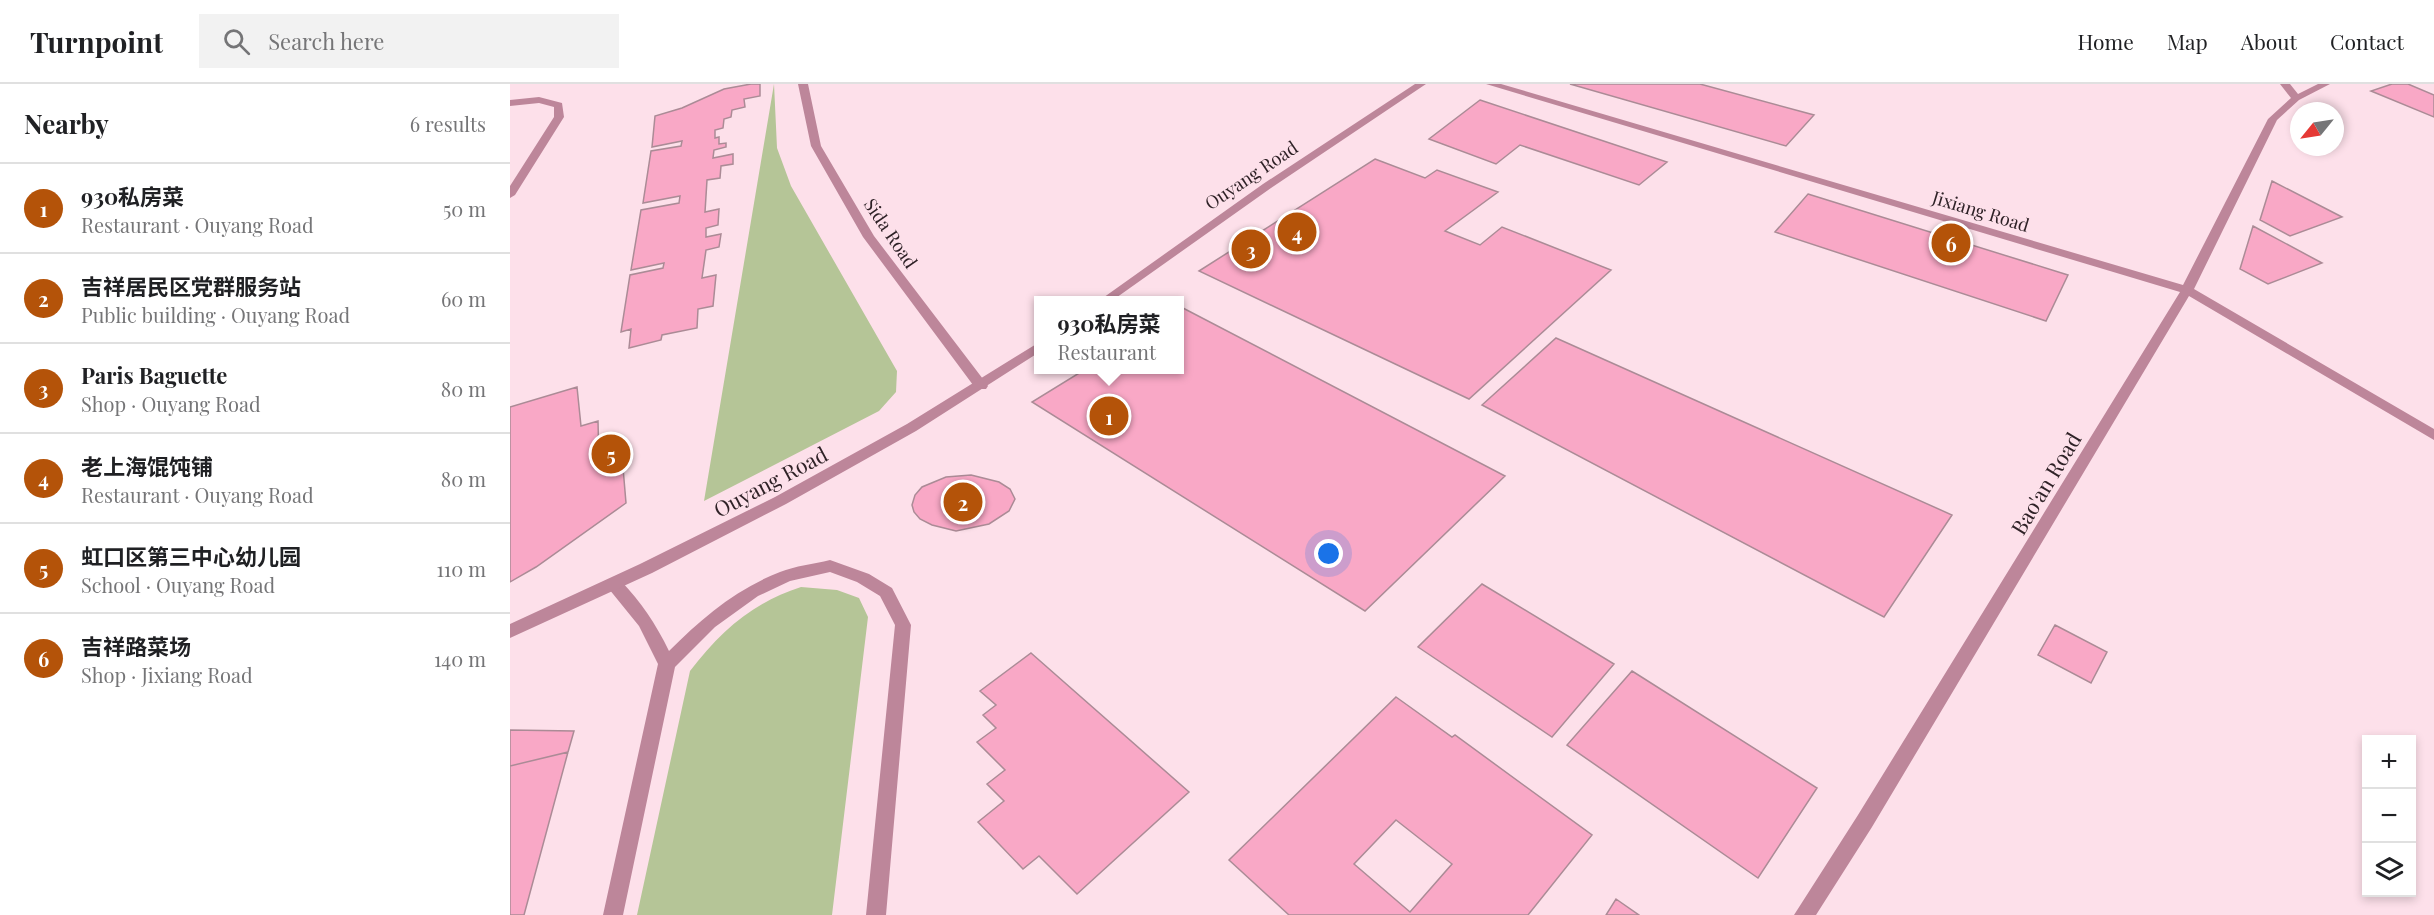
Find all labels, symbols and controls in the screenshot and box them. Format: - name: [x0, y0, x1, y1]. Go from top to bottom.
- search box: [199, 14, 619, 68]
- text: Turnpoint: [30, 23, 163, 60]
- icon: search: [220, 25, 253, 58]
- text: Search here: [268, 26, 384, 56]
- text: Home: [2078, 27, 2134, 55]
- text: Map: [2167, 27, 2208, 55]
- text: About: [2241, 27, 2297, 55]
- text: Contact: [2330, 27, 2404, 55]
- north arrow: [2290, 102, 2344, 156]
- text: Nearby: [24, 106, 109, 141]
- text: 6 results: [410, 110, 486, 137]
- street label: Ouyang Road: [1200, 135, 1303, 215]
- text: 930私房菜: [81, 181, 184, 211]
- street label: Jixiang Road: [1929, 185, 2033, 237]
- street label: Sida Road: [859, 193, 924, 273]
- text: 1: [40, 195, 47, 222]
- text: 50 m: [443, 195, 486, 222]
- pin: 4: [1278, 210, 1316, 254]
- text: Restaurant · Ouyang Road: [81, 211, 314, 238]
- pin: 6: [1932, 220, 1970, 266]
- pin: 3: [1232, 226, 1270, 272]
- text: 吉祥居民区党群服务站: [81, 271, 301, 301]
- text: 2: [38, 285, 49, 312]
- text: 60 m: [441, 285, 486, 312]
- popup: [1034, 296, 1184, 374]
- text: Public building · Ouyang Road: [81, 301, 350, 328]
- text: 930私房菜: [1057, 308, 1161, 338]
- text: Restaurant: [1057, 338, 1156, 365]
- text: Paris Baguette: [81, 360, 227, 390]
- text: 3: [39, 375, 48, 402]
- text: 80 m: [441, 375, 486, 402]
- text: Shop · Ouyang Road: [81, 390, 261, 417]
- pin: 1: [1090, 394, 1128, 438]
- street label: Bao'an Road: [2004, 427, 2086, 539]
- pin: 5: [592, 432, 630, 476]
- street label: Ouyang Road: [708, 439, 832, 523]
- text: 老上海馄饨铺: [81, 451, 213, 481]
- text: 4: [38, 465, 49, 492]
- text: 80 m: [441, 465, 486, 492]
- pin: 2: [944, 480, 982, 524]
- text: Restaurant · Ouyang Road: [81, 481, 314, 508]
- your location: [1314, 539, 1343, 568]
- text: 虹口区第三中心幼儿园: [81, 541, 301, 571]
- text: 5: [39, 555, 48, 582]
- text: 110 m: [436, 555, 486, 582]
- text: School · Ouyang Road: [81, 571, 275, 598]
- text: 吉祥路菜场: [81, 631, 191, 661]
- text: 6: [38, 645, 49, 672]
- text: 140 m: [434, 645, 486, 672]
- text: Shop · Jixiang Road: [81, 661, 253, 688]
- map controls: [2362, 735, 2416, 897]
- button: +: [2362, 735, 2416, 789]
- button: −: [2362, 789, 2416, 843]
- button: layers: [2362, 843, 2416, 897]

